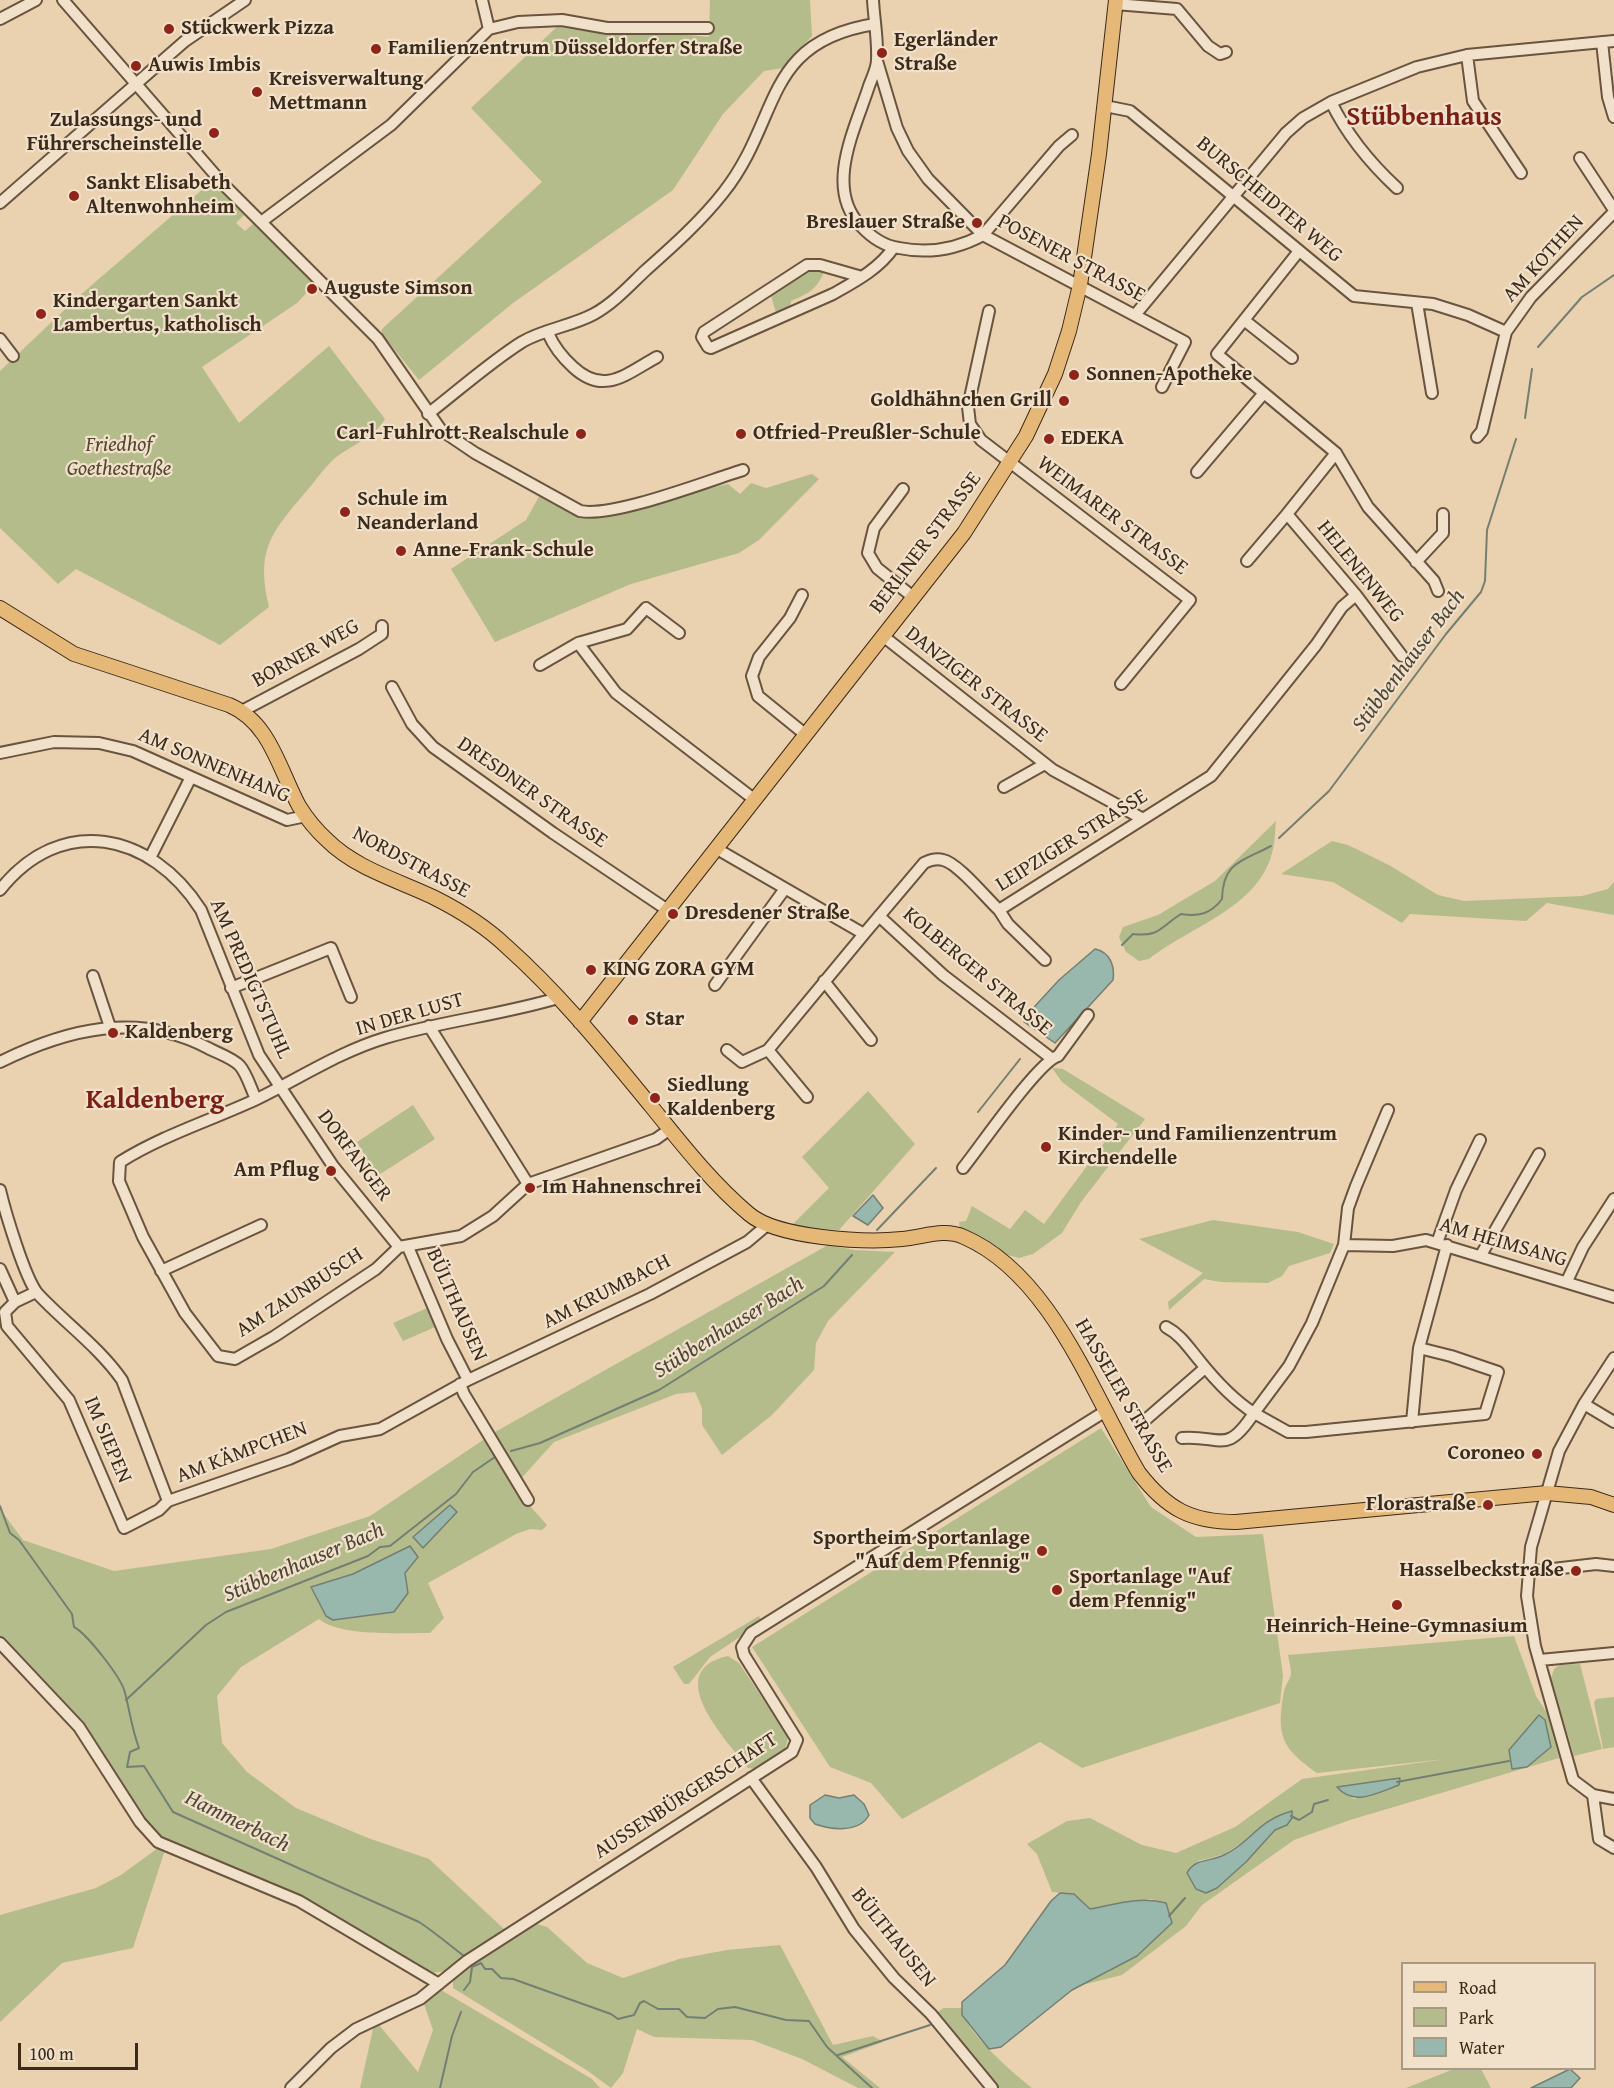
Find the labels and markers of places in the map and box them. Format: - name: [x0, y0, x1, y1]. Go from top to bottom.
- place label: Stückwerk Pizza: [181, 16, 334, 42]
- marker: Stückwerk Pizza: [162, 22, 176, 36]
- place label: Egerländer Straße: [894, 28, 998, 78]
- place label: Familienzentrum Düsseldorfer Straße: [388, 36, 743, 62]
- marker: Familienzentrum Düsseldorfer Straße: [369, 42, 383, 56]
- marker: Egerländer Straße: [875, 46, 889, 60]
- place label: Auwis Imbis: [148, 53, 261, 79]
- marker: Auwis Imbis: [129, 59, 143, 73]
- place label: Kreisverwaltung Mettmann: [269, 67, 423, 117]
- marker: Kreisverwaltung Mettmann: [250, 85, 264, 99]
- place label: Zulassungs- und Führerscheinstelle: [27, 108, 202, 158]
- marker: Zulassungs- und Führerscheinstelle: [207, 126, 221, 140]
- place label: Sankt Elisabeth Altenwohnheim: [86, 171, 235, 221]
- marker: Sankt Elisabeth Altenwohnheim: [67, 189, 81, 203]
- place label: Breslauer Straße: [806, 210, 965, 236]
- marker: Breslauer Straße: [970, 216, 984, 230]
- place label: Auguste Simson: [324, 276, 473, 302]
- marker: Auguste Simson: [305, 282, 319, 296]
- place label: Kindergarten Sankt Lambertus, katholisch: [53, 289, 262, 339]
- marker: Kindergarten Sankt Lambertus, katholisch: [34, 307, 48, 321]
- place label: Sonnen-Apotheke: [1086, 362, 1252, 388]
- marker: Sonnen-Apotheke: [1067, 368, 1081, 382]
- place label: Goldhähnchen Grill: [870, 388, 1052, 414]
- marker: Goldhähnchen Grill: [1057, 394, 1071, 408]
- place label: Carl-Fuhlrott-Realschule: [337, 421, 569, 447]
- place label: Otfried-Preußler-Schule: [753, 421, 981, 447]
- place label: EDEKA: [1061, 426, 1124, 452]
- marker: Carl-Fuhlrott-Realschule: [574, 427, 588, 441]
- marker: Otfried-Preußler-Schule: [734, 427, 748, 441]
- marker: EDEKA: [1042, 432, 1056, 446]
- place label: Schule im Neanderland: [357, 487, 478, 537]
- marker: Schule im Neanderland: [338, 505, 352, 519]
- place label: Anne-Frank-Schule: [413, 538, 594, 564]
- marker: Anne-Frank-Schule: [394, 544, 408, 558]
- place label: Dresdener Straße: [685, 901, 850, 927]
- marker: Dresdener Straße: [666, 907, 680, 921]
- place label: KING ZORA GYM: [603, 957, 754, 983]
- marker: KING ZORA GYM: [584, 963, 598, 977]
- place label: Star: [645, 1007, 684, 1033]
- marker: Star: [626, 1013, 640, 1027]
- place label: Kaldenberg: [125, 1020, 233, 1046]
- marker: Kaldenberg: [106, 1026, 120, 1040]
- place label: Siedlung Kaldenberg: [667, 1073, 775, 1123]
- marker: Siedlung Kaldenberg: [648, 1091, 662, 1105]
- place label: Kinder- und Familienzentrum Kirchendelle: [1058, 1122, 1337, 1172]
- marker: Kinder- und Familienzentrum Kirchendelle: [1039, 1140, 1053, 1154]
- place label: Am Pflug: [234, 1158, 319, 1184]
- marker: Am Pflug: [324, 1164, 338, 1178]
- place label: Im Hahnenschrei: [542, 1175, 702, 1201]
- marker: Im Hahnenschrei: [523, 1181, 537, 1195]
- place label: Coroneo: [1448, 1441, 1525, 1467]
- marker: Coroneo: [1530, 1447, 1544, 1461]
- place label: Florastraße: [1366, 1492, 1476, 1518]
- marker: Florastraße: [1481, 1498, 1495, 1512]
- place label: Sportheim Sportanlage "Auf dem Pfennig": [813, 1526, 1030, 1576]
- marker: Sportheim Sportanlage "Auf dem Pfennig": [1035, 1544, 1049, 1558]
- place label: Hasselbeckstraße: [1400, 1558, 1564, 1584]
- marker: Hasselbeckstraße: [1569, 1564, 1583, 1578]
- place label: Sportanlage "Auf dem Pfennig": [1069, 1565, 1230, 1615]
- marker: Sportanlage "Auf dem Pfennig": [1050, 1583, 1064, 1597]
- marker: Heinrich-Heine-Gymnasium: [1390, 1598, 1404, 1612]
- place label: Heinrich-Heine-Gymnasium: [1266, 1614, 1528, 1640]

